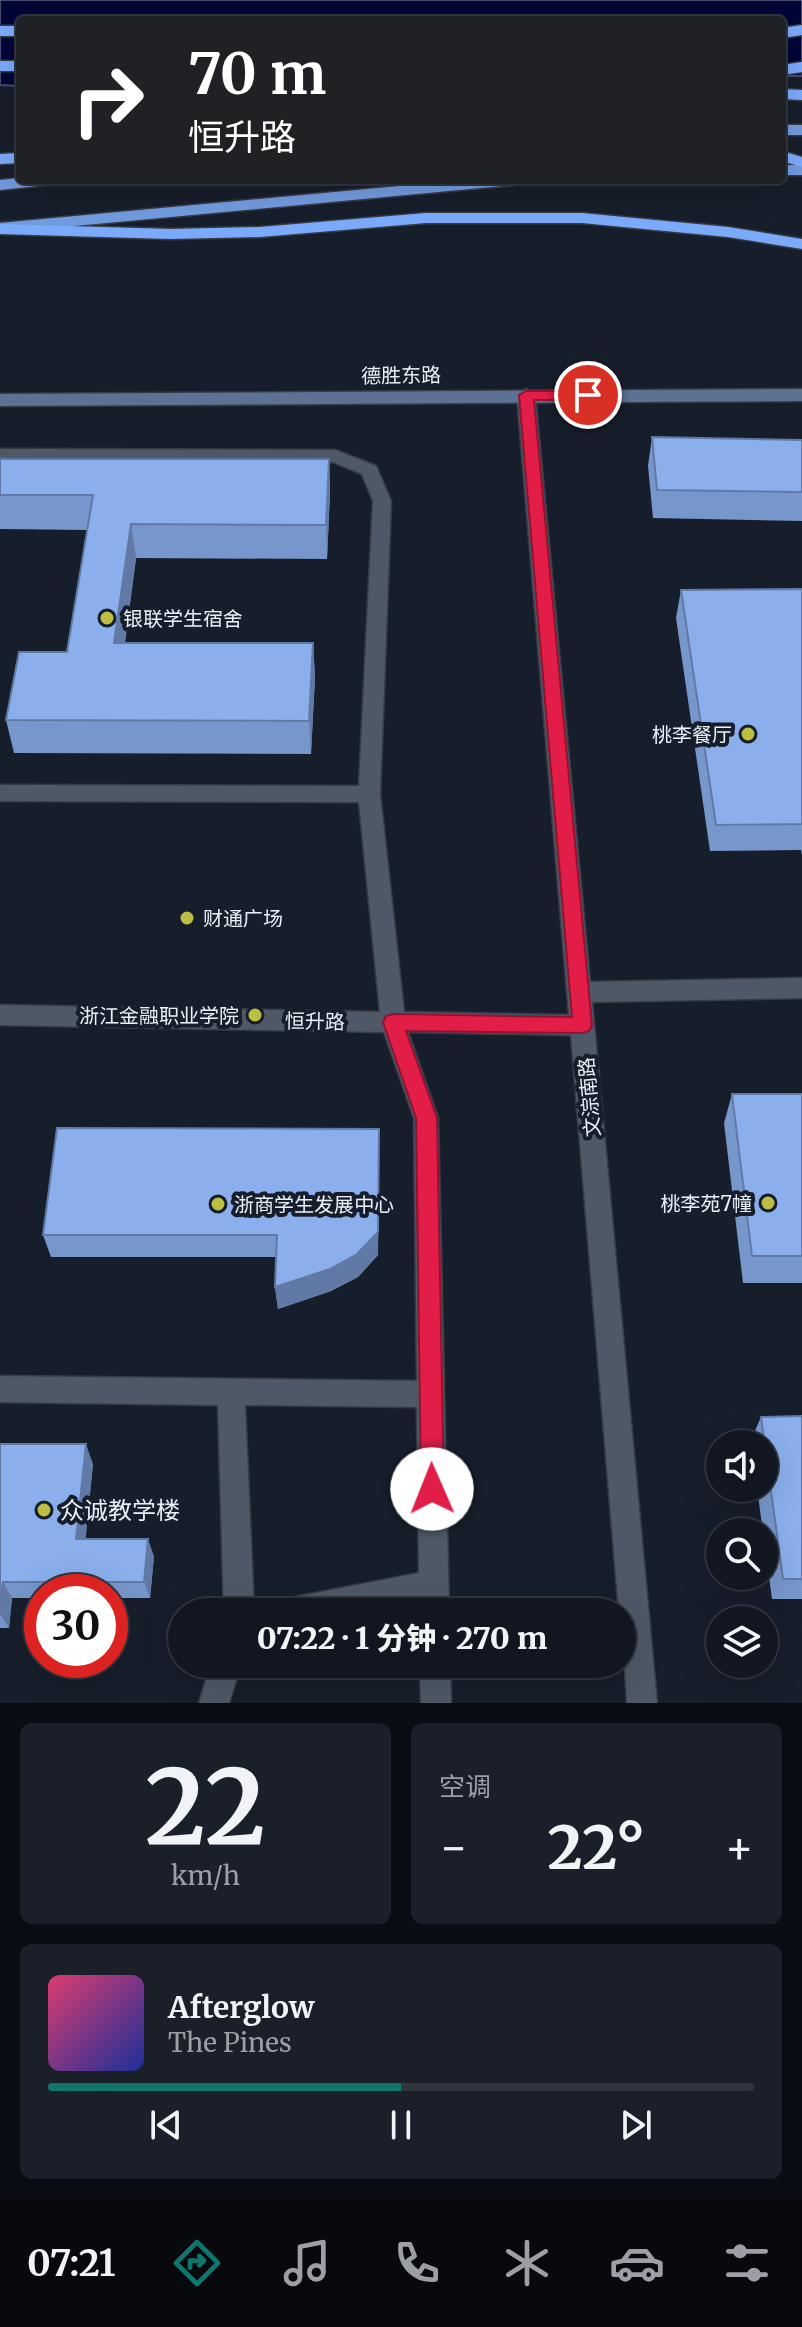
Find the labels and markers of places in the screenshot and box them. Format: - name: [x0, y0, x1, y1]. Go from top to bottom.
- pin: [554, 361, 622, 429]
- place label: 银联学生宿舍: [123, 606, 243, 631]
- marker: 银联学生宿舍: [98, 609, 116, 627]
- place label: 桃李餐厅: [652, 722, 732, 747]
- marker: 桃李餐厅: [739, 725, 757, 743]
- place label: 财通广场: [203, 906, 283, 931]
- marker: 财通广场: [178, 909, 196, 927]
- place label: 浙江金融职业学院: [79, 1003, 239, 1028]
- marker: 浙江金融职业学院: [246, 1006, 264, 1024]
- place label: 桃李苑7幢: [661, 1191, 752, 1216]
- place label: 浙商学生发展中心: [234, 1192, 394, 1217]
- marker: 桃李苑7幢: [759, 1194, 777, 1212]
- marker: 浙商学生发展中心: [209, 1195, 227, 1213]
- place label: 众诚教学楼: [60, 1495, 180, 1526]
- marker: 众诚教学楼: [35, 1501, 53, 1519]

